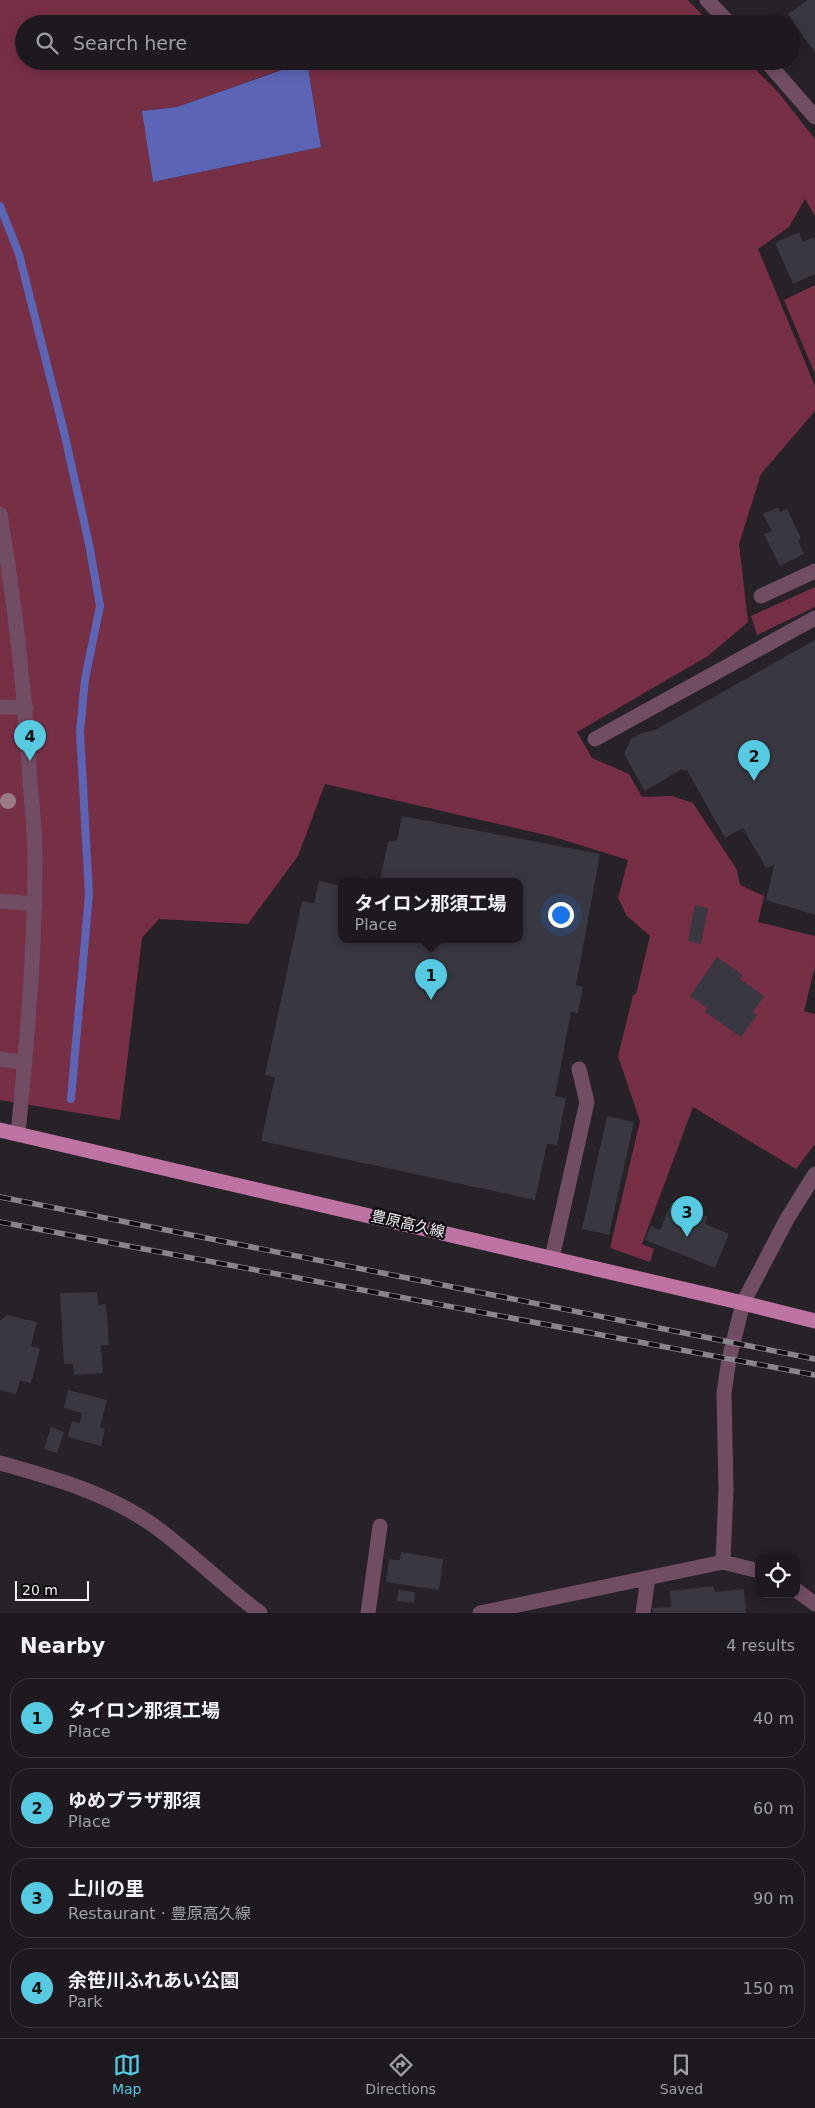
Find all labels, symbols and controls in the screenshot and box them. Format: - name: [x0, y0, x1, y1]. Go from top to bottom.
- search box: [15, 15, 800, 70]
- icon: search: [33, 29, 61, 57]
- text: Search here: [73, 32, 187, 54]
- pin: 4: [14, 720, 46, 761]
- pin: 2: [738, 740, 770, 781]
- popup: [338, 878, 523, 943]
- text: タイロン那須工場: [354, 892, 507, 914]
- your location: [548, 902, 574, 928]
- text: Place: [354, 915, 397, 934]
- pin: 1: [415, 959, 447, 1000]
- pin: 3: [671, 1196, 703, 1237]
- street label: 豊原高久線: [369, 1207, 447, 1241]
- map controls: [755, 1553, 800, 1598]
- button: locate: [755, 1553, 800, 1598]
- scale bar: [15, 1578, 89, 1601]
- text: 20 m: [22, 1582, 58, 1598]
- text: Nearby: [20, 1634, 105, 1658]
- text: 4 results: [726, 1636, 795, 1655]
- text: タイロン那須工場: [68, 1699, 220, 1721]
- text: 1: [31, 1709, 43, 1728]
- text: 40 m: [753, 1709, 794, 1728]
- text: Place: [68, 1722, 111, 1741]
- text: ゆめプラザ那須: [68, 1789, 201, 1811]
- text: 2: [31, 1799, 43, 1818]
- text: 60 m: [753, 1799, 794, 1818]
- text: Place: [68, 1812, 111, 1831]
- text: 上川の里: [68, 1877, 144, 1899]
- text: 3: [31, 1889, 43, 1908]
- text: 90 m: [753, 1889, 794, 1908]
- text: Restaurant · 豊原高久線: [68, 1904, 251, 1923]
- text: 余笹川ふれあい公園: [68, 1969, 239, 1991]
- text: 4: [31, 1979, 43, 1998]
- text: 150 m: [743, 1979, 794, 1998]
- text: Park: [68, 1992, 103, 2011]
- tab: Map: [112, 2051, 141, 2097]
- tab: Directions: [365, 2051, 436, 2097]
- tab: Saved: [660, 2051, 703, 2097]

